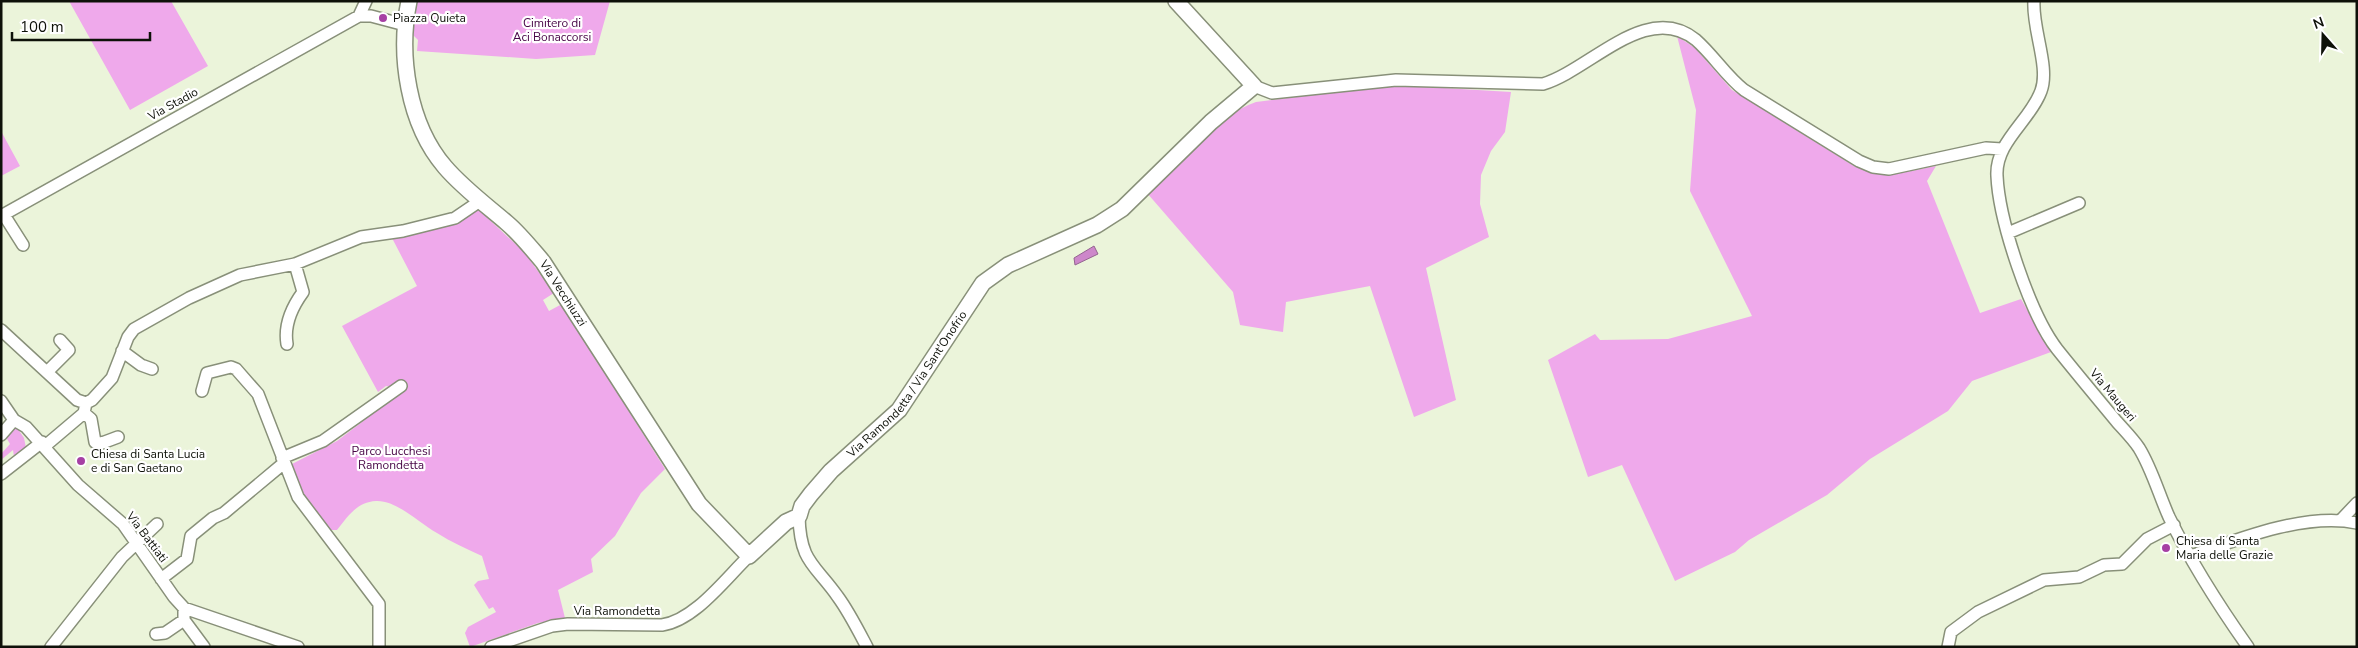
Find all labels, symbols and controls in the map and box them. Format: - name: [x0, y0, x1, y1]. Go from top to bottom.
- scale bar: [12, 10, 150, 42]
- place label: Piazza Quieta: [393, 10, 466, 26]
- north arrow: [2298, 10, 2348, 60]
- marker: Piazza Quieta: [377, 12, 389, 24]
- text: N: [2311, 13, 2327, 34]
- park label: Cimitero di Aci Bonaccorsi: [513, 15, 591, 45]
- text: 100 m: [20, 17, 64, 37]
- street label: Via Stadio: [144, 84, 201, 125]
- street label: Via Vecchiuzzi: [535, 256, 590, 329]
- street label: Via Ramondetta / Via Sant'Onofrio: [843, 307, 971, 462]
- street label: Via Maugeri: [2086, 364, 2140, 425]
- park label: Parco Lucchesi Ramondetta: [352, 443, 430, 473]
- place label: Chiesa di Santa Lucia e di San Gaetano: [91, 446, 205, 476]
- marker: Chiesa di Santa Lucia e di San Gaetano: [75, 455, 87, 467]
- street label: Via Battiati: [122, 508, 171, 566]
- place label: Chiesa di Santa Maria delle Grazie: [2176, 533, 2273, 563]
- marker: Chiesa di Santa Maria delle Grazie: [2160, 542, 2172, 554]
- street label: Via Ramondetta: [573, 603, 660, 619]

